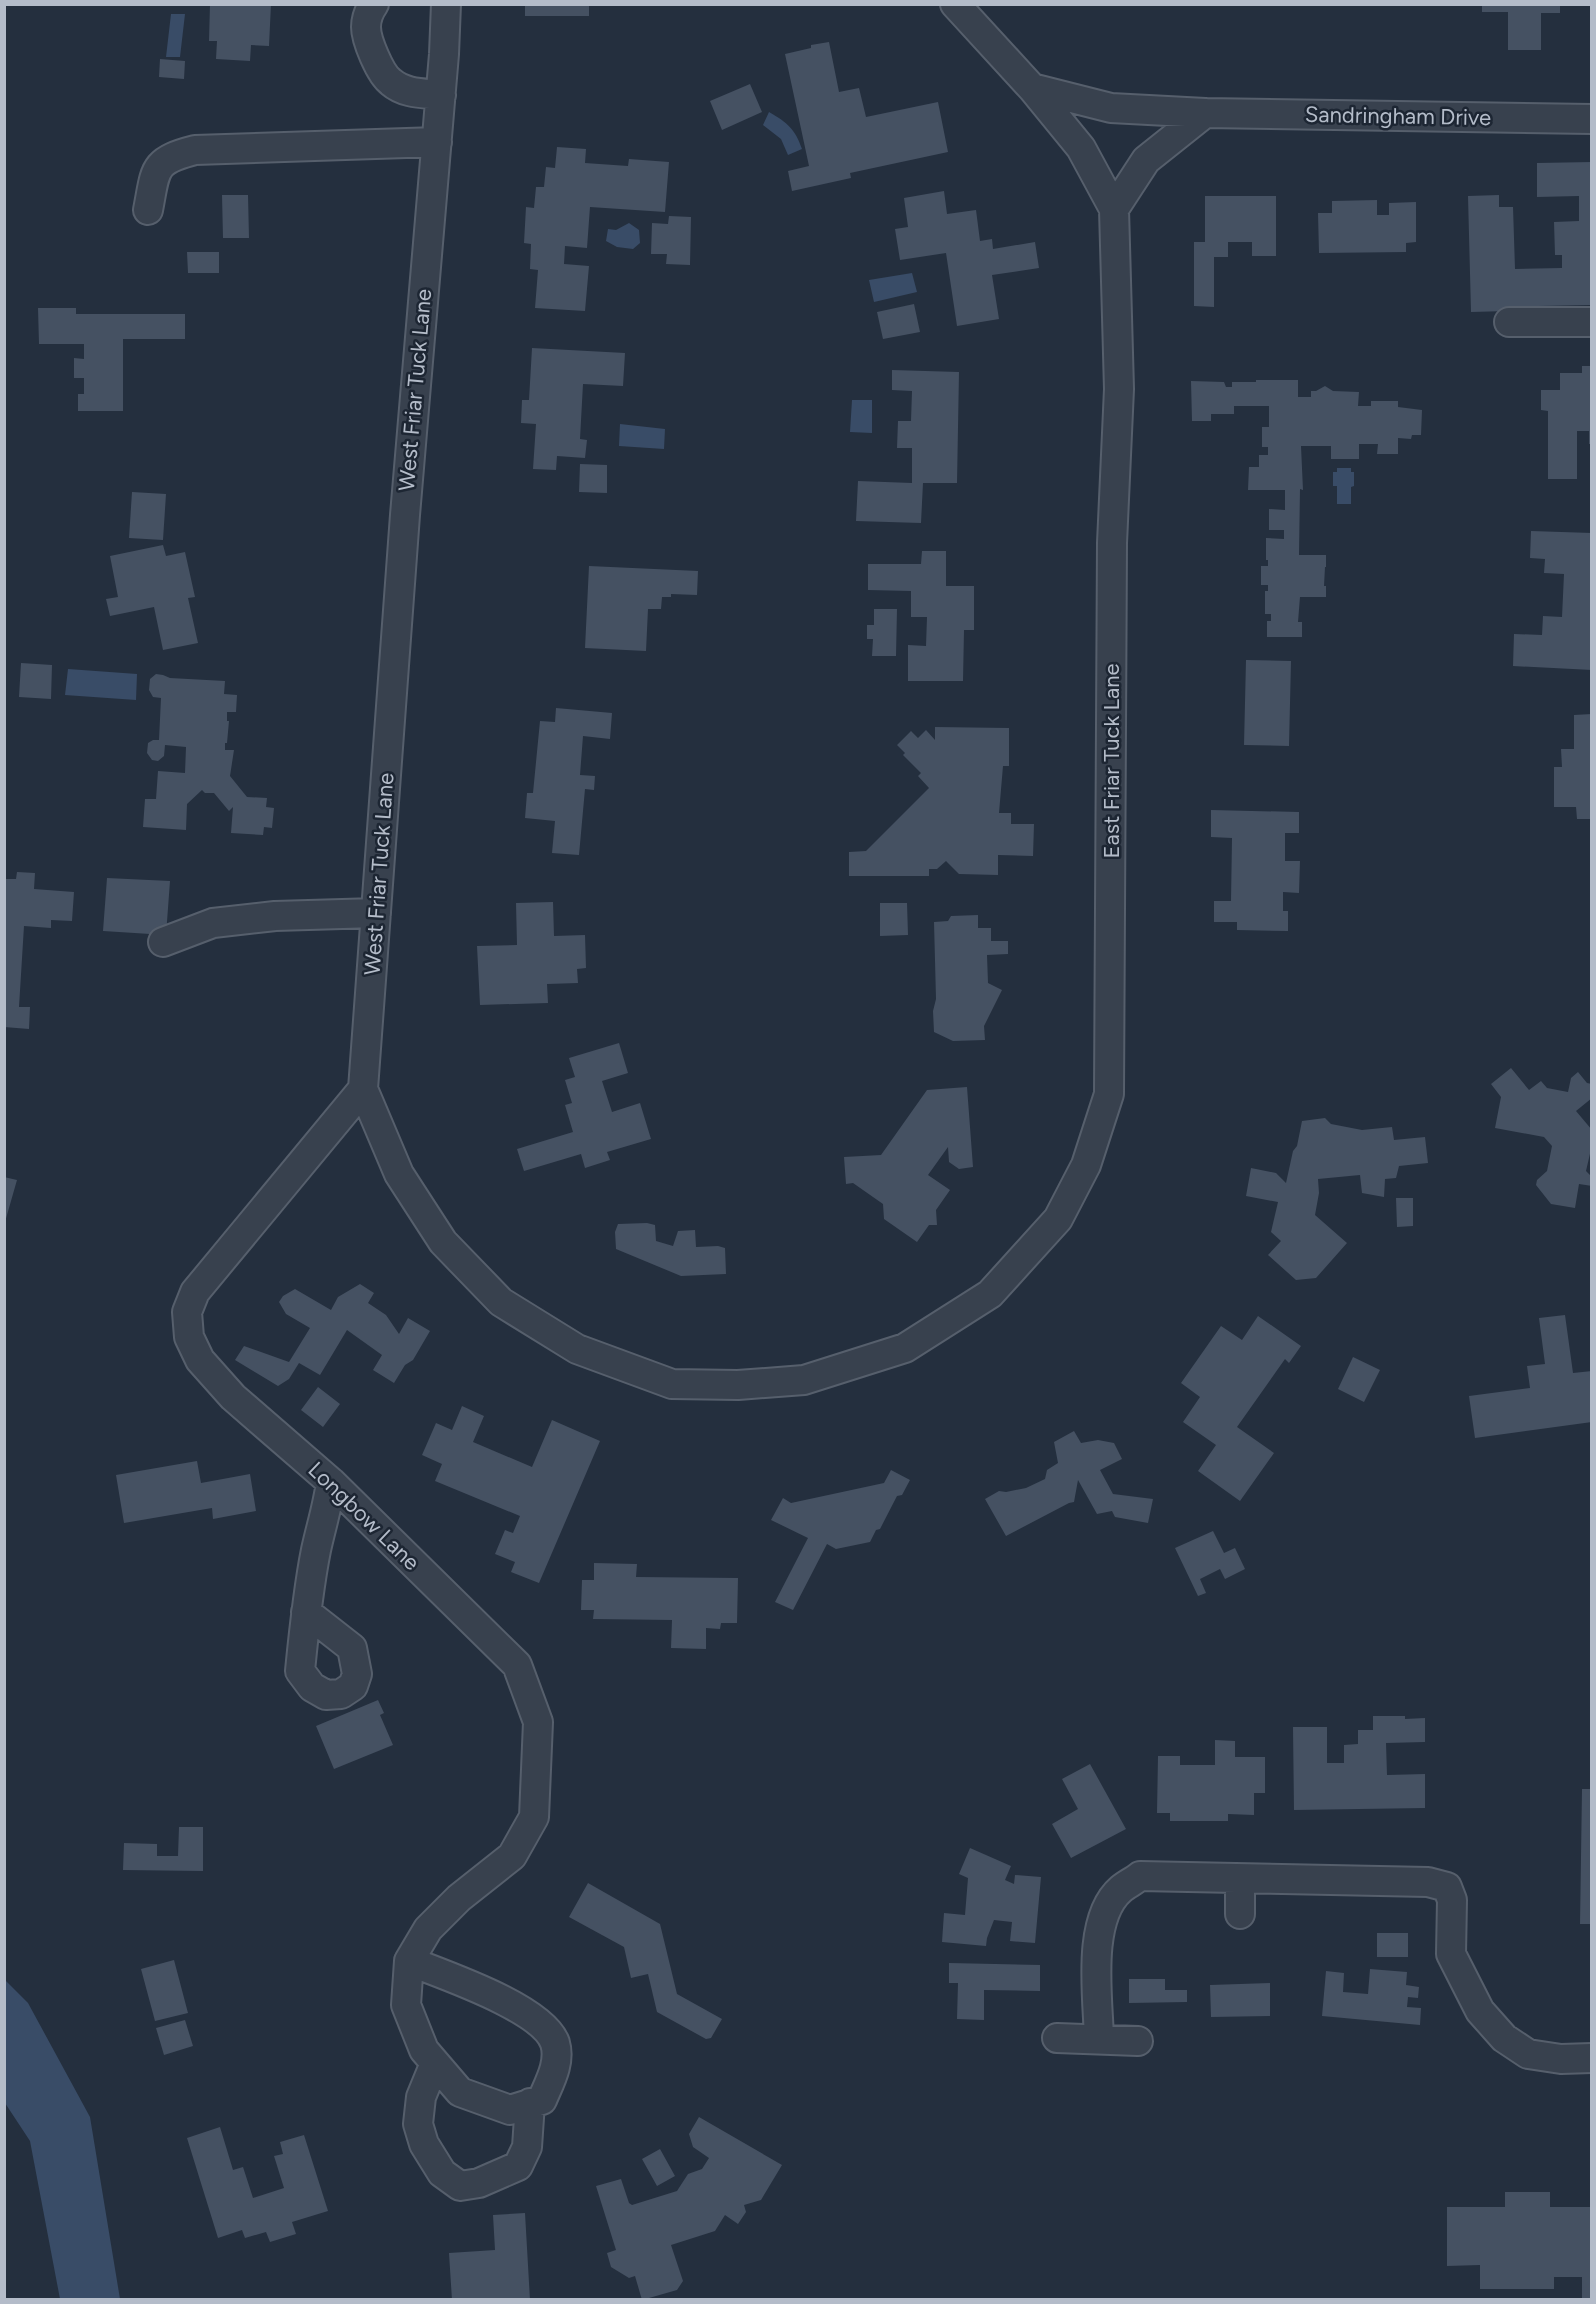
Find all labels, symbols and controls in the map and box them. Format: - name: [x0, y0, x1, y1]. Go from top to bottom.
- street label: Sandringham Drive: [1305, 101, 1491, 131]
- street label: West Friar Tuck Lane: [393, 288, 437, 492]
- street label: East Friar Tuck Lane: [1098, 664, 1125, 858]
- street label: West Friar Tuck Lane: [358, 772, 400, 976]
- street label: Longbow Lane: [303, 1456, 425, 1576]

